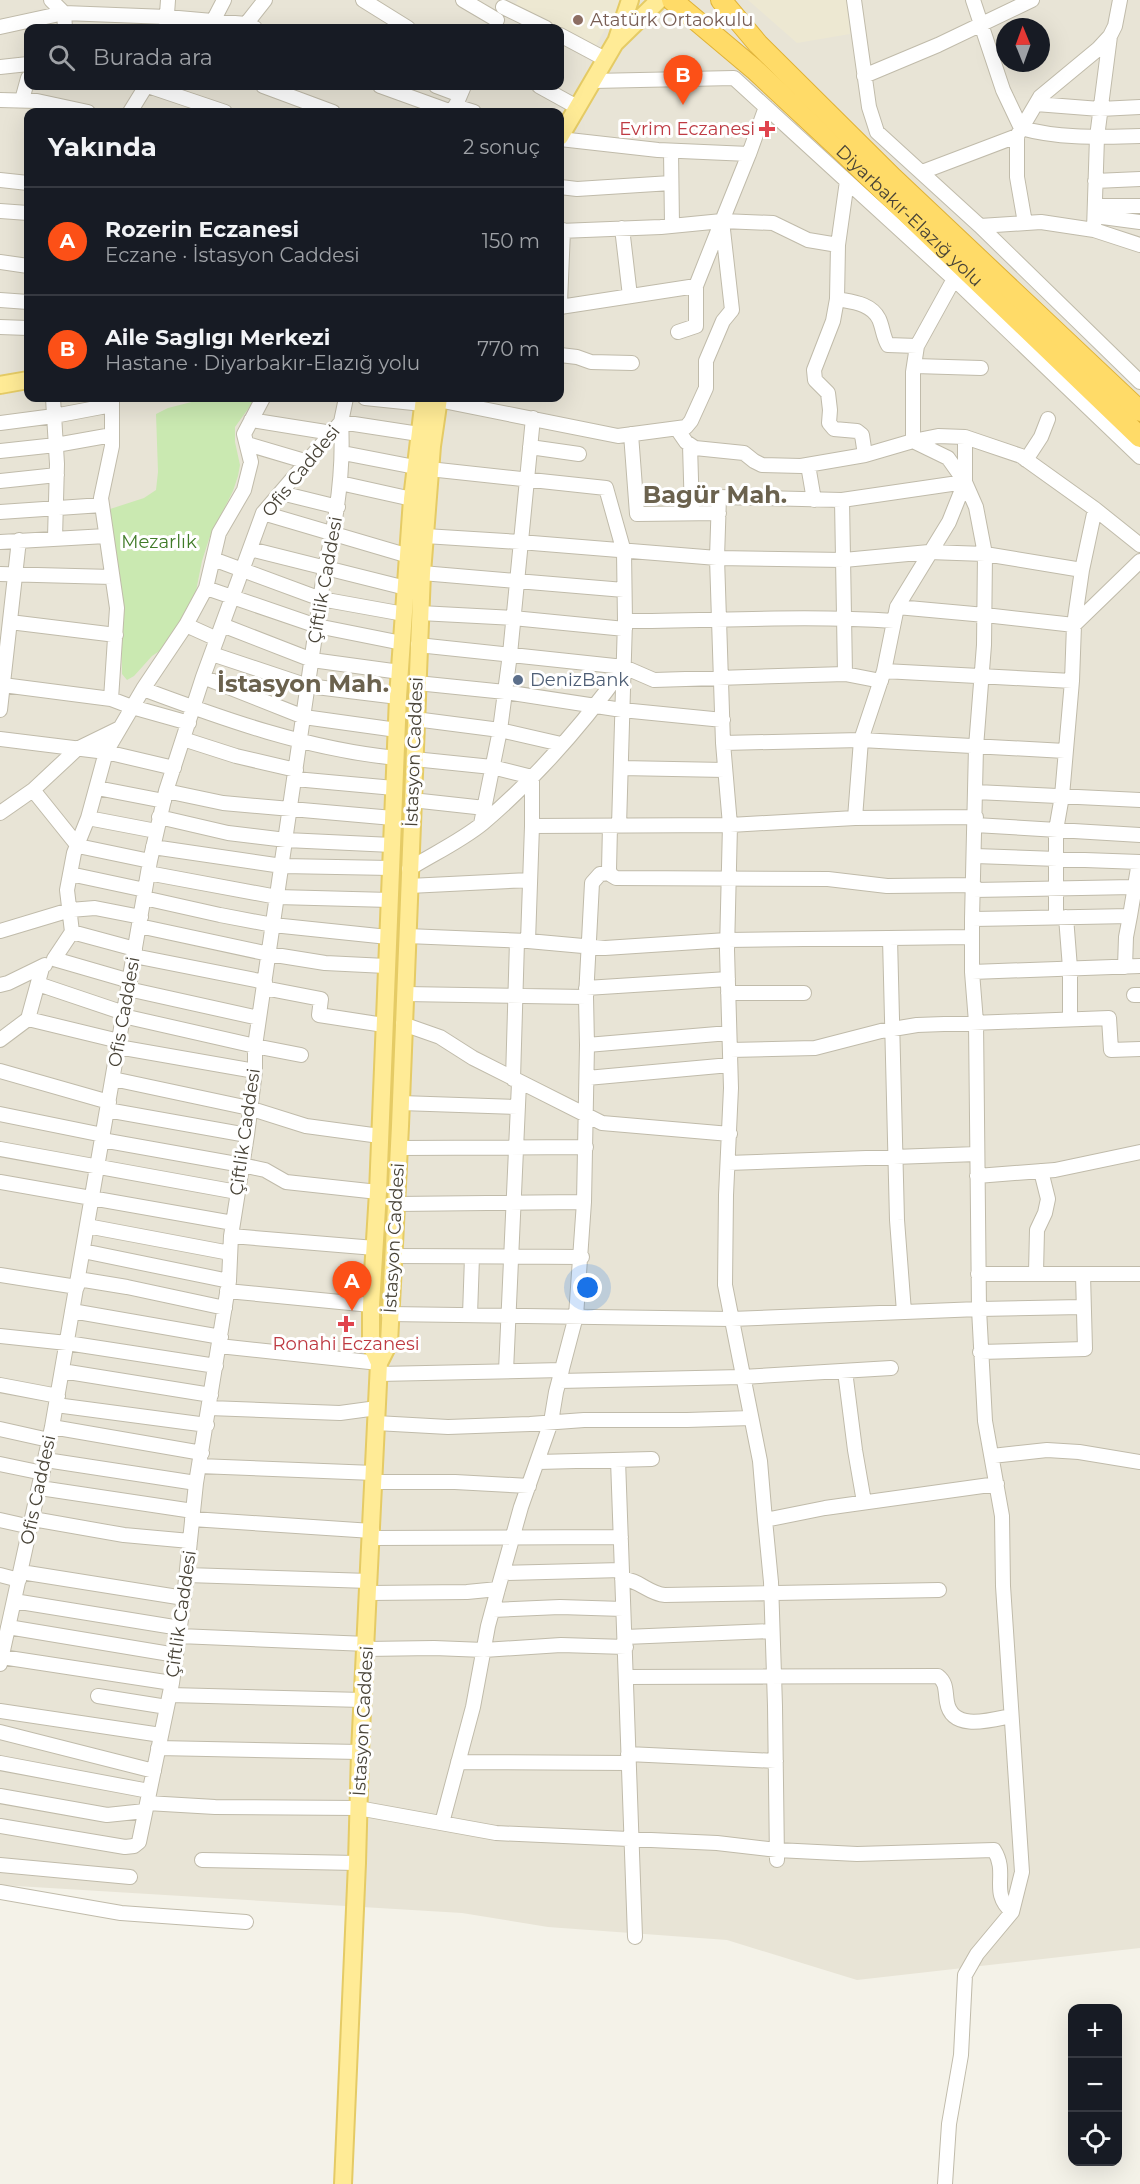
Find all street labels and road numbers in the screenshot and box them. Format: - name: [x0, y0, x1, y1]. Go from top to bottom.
- street label: Diyarbakır-Elazığ yolu: [831, 140, 988, 291]
- street label: Ofis Caddesi: [257, 421, 345, 521]
- street label: Çiftlik Caddesi: [303, 515, 347, 645]
- street label: İstasyon Caddesi: [400, 676, 428, 828]
- street label: Ofis Caddesi: [103, 955, 145, 1069]
- street label: Çiftlik Caddesi: [225, 1067, 265, 1197]
- street label: İstasyon Caddesi: [379, 1162, 409, 1314]
- street label: Ofis Caddesi: [16, 1433, 60, 1547]
- street label: Çiftlik Caddesi: [161, 1549, 201, 1679]
- street label: İstasyon Caddesi: [348, 1645, 378, 1797]

